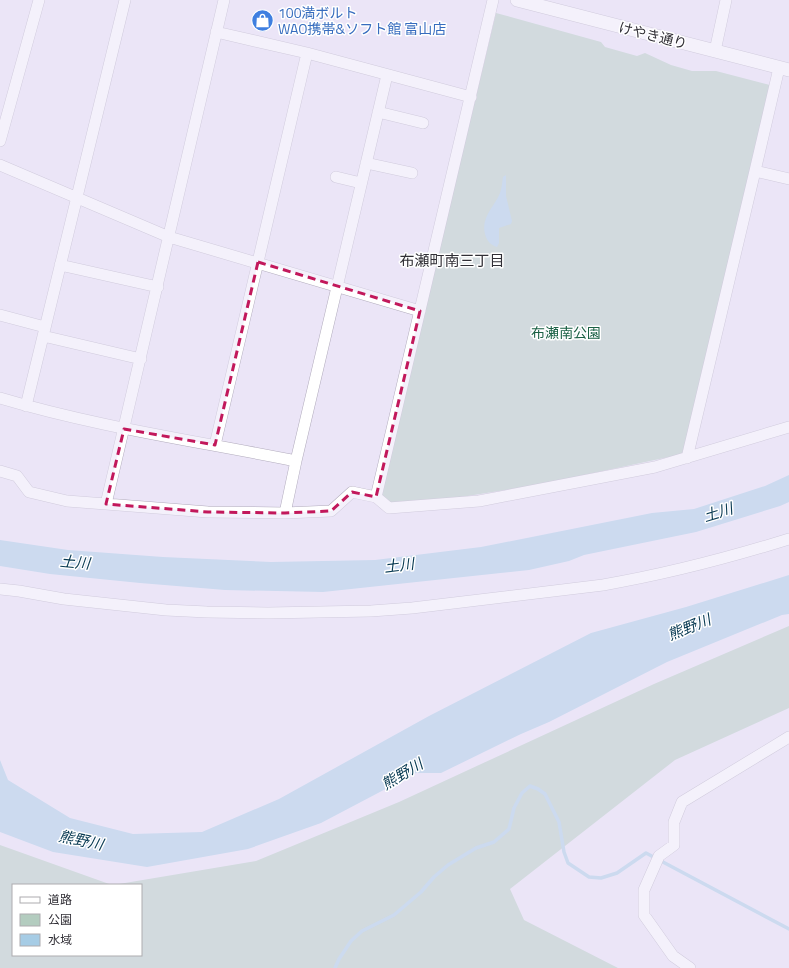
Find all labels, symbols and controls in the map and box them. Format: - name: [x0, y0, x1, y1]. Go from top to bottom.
- place label: 100満ボルト WAO携帯&ソフト館 富山店: [278, 2, 446, 39]
- shop icon: 100満ボルト WAO携帯&ソフト館 富山店: [249, 7, 275, 33]
- street label: けやき通り: [616, 16, 690, 54]
- district label: 布瀬町南三丁目: [399, 249, 505, 272]
- park label: 布瀬南公園: [531, 322, 601, 343]
- water label: 土川: [700, 496, 738, 527]
- water label: 土川: [59, 549, 93, 575]
- water label: 土川: [383, 552, 417, 578]
- water label: 熊野川: [664, 607, 716, 646]
- water label: 熊野川: [377, 752, 429, 795]
- water label: 熊野川: [57, 824, 107, 856]
- legend: [12, 884, 142, 956]
- text: 道路: [48, 890, 72, 909]
- text: 公園: [48, 910, 72, 929]
- text: 水域: [48, 930, 72, 949]

